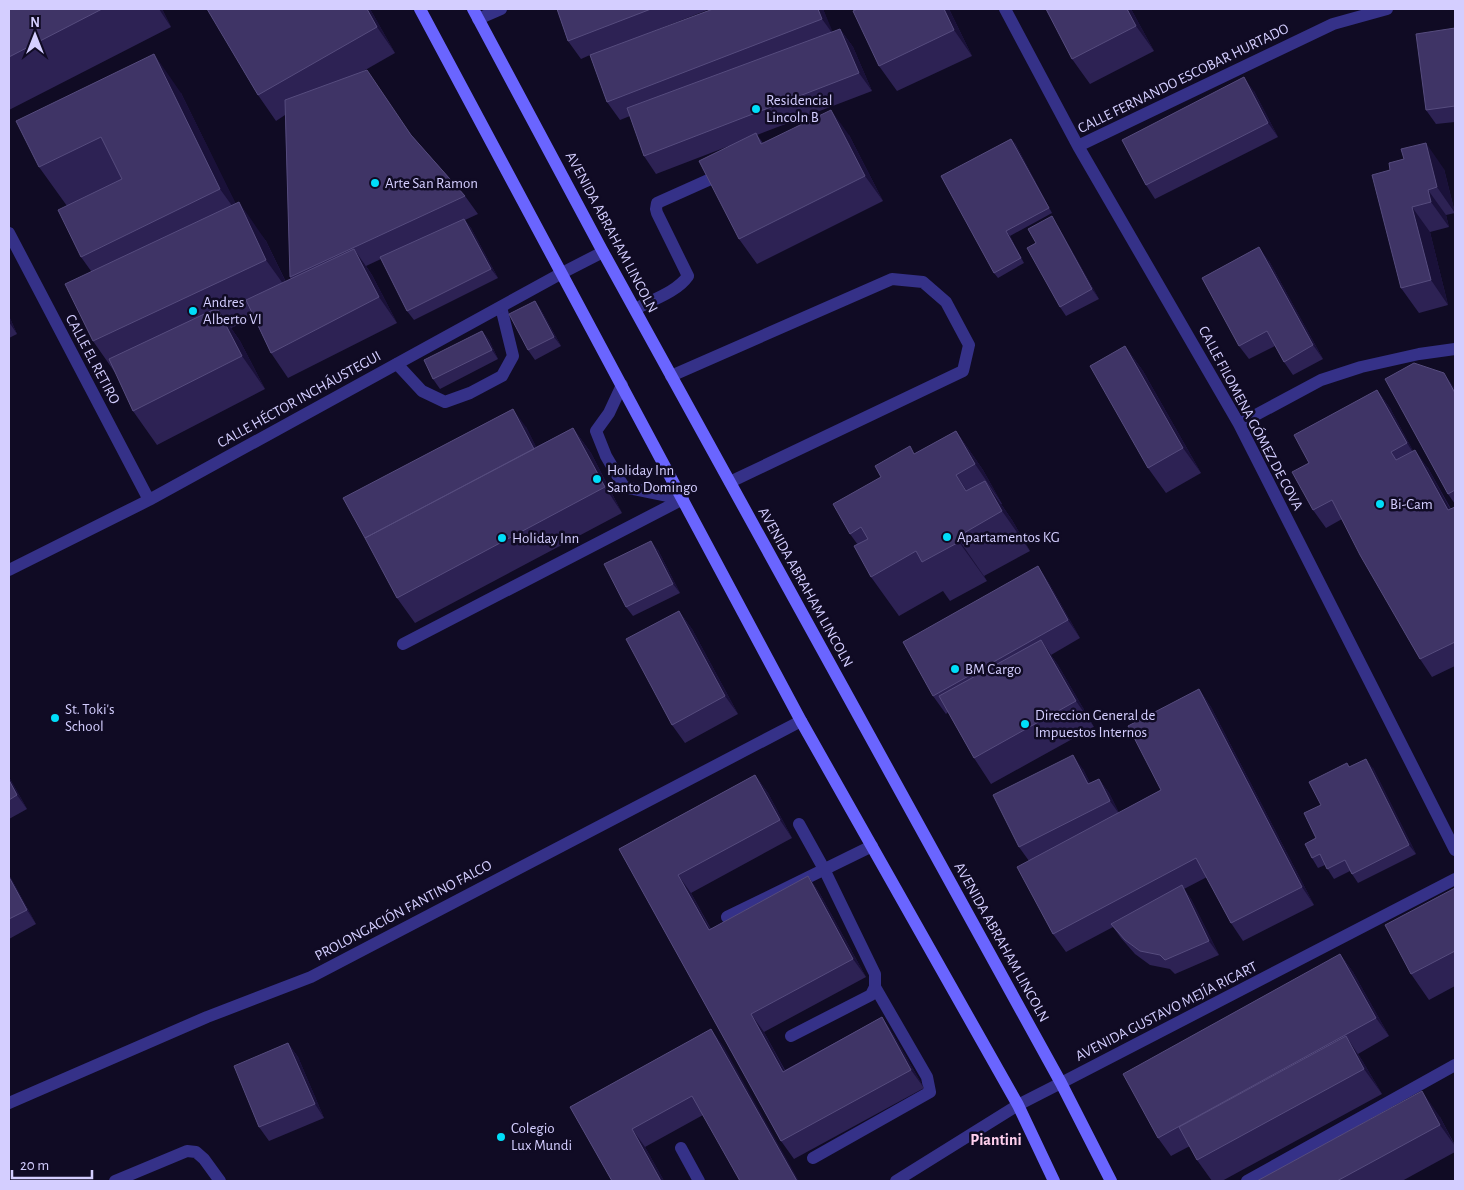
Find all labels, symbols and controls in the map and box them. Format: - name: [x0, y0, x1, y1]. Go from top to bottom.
- north arrow: [10, 10, 60, 60]
- text: N: [30, 16, 40, 30]
- street label: CALLE FERNANDO ESCOBAR HURTADO: [1075, 21, 1291, 136]
- place label: Residencial Lincoln B: [766, 93, 832, 125]
- marker: Residencial Lincoln B: [750, 103, 762, 115]
- street label: AVENIDA ABRAHAM LINCOLN: [563, 149, 660, 315]
- place label: Arte San Ramon: [385, 176, 478, 191]
- marker: Arte San Ramon: [369, 177, 381, 189]
- place label: Andres Alberto VI: [203, 295, 262, 327]
- marker: Andres Alberto VI: [187, 305, 199, 317]
- street label: CALLE EL RETIRO: [63, 312, 122, 407]
- street label: CALLE FILOMENA GÓMEZ DE COVA: [1196, 323, 1307, 513]
- street label: CALLE HÉCTOR INCHÁUSTEGUI: [214, 346, 383, 451]
- place label: Holiday Inn Santo Domingo: [607, 463, 698, 495]
- marker: Holiday Inn Santo Domingo: [591, 473, 603, 485]
- place label: Bi-Cam: [1390, 497, 1433, 512]
- marker: Bi-Cam: [1374, 498, 1386, 510]
- street label: AVENIDA ABRAHAM LINCOLN: [755, 505, 856, 670]
- place label: Apartamentos KG: [957, 530, 1060, 545]
- place label: Holiday Inn: [512, 531, 579, 546]
- marker: Apartamentos KG: [941, 531, 953, 543]
- marker: Holiday Inn: [496, 532, 508, 544]
- place label: BM Cargo: [965, 662, 1021, 677]
- marker: BM Cargo: [949, 663, 961, 675]
- place label: St. Toki's School: [65, 702, 115, 734]
- place label: Direccion General de Impuestos Internos: [1035, 708, 1156, 740]
- marker: St. Toki's School: [49, 712, 61, 724]
- marker: Direccion General de Impuestos Internos: [1019, 718, 1031, 730]
- street label: PROLONGACIÓN FANTINO FALCO: [311, 856, 494, 964]
- street label: AVENIDA ABRAHAM LINCOLN: [951, 860, 1052, 1025]
- street label: AVENIDA GUSTAVO MEJÍA RICART: [1072, 957, 1260, 1064]
- place label: Colegio Lux Mundi: [511, 1121, 572, 1153]
- marker: Colegio Lux Mundi: [495, 1131, 507, 1143]
- district label: Piantini: [970, 1132, 1022, 1148]
- scale bar: [12, 1148, 92, 1180]
- text: 20 m: [20, 1158, 49, 1173]

